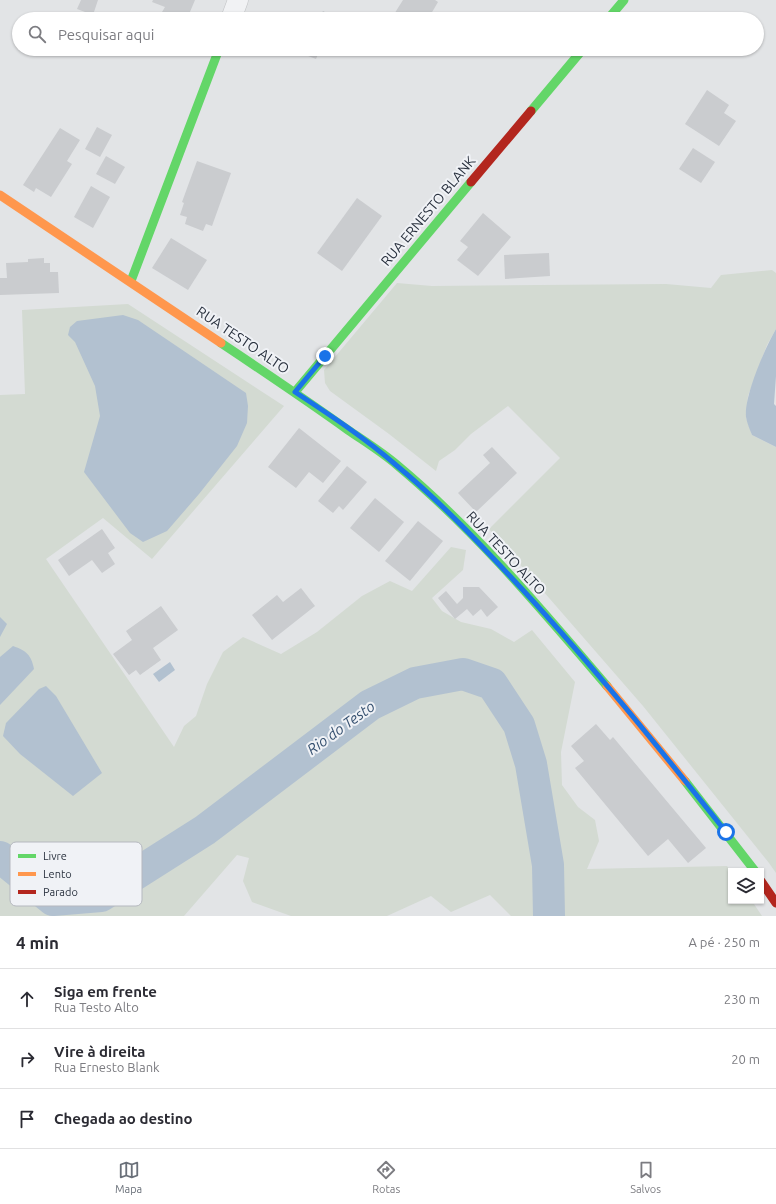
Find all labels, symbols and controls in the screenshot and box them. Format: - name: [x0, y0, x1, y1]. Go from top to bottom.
- search box: [12, 12, 764, 56]
- icon: search: [26, 23, 48, 45]
- text: Pesquisar aqui: [58, 26, 154, 43]
- street label: RUA ERNESTO BLANK: [378, 153, 479, 269]
- street label: RUA TESTO ALTO: [194, 303, 293, 377]
- route end: [316, 347, 334, 365]
- street label: RUA TESTO ALTO: [463, 508, 549, 598]
- water label: Rio do Testo: [304, 697, 378, 758]
- route start: [717, 823, 735, 841]
- legend: [10, 842, 142, 906]
- text: Livre: [43, 850, 67, 862]
- text: Lento: [43, 868, 72, 880]
- map controls: [728, 868, 764, 904]
- button: layers: [728, 868, 764, 904]
- text: Parado: [43, 886, 78, 898]
- text: 4 min: [16, 933, 59, 952]
- text: A pé · 250 m: [688, 935, 760, 949]
- text: Siga em frente: [54, 983, 157, 1000]
- icon: ahead: [16, 988, 38, 1010]
- text: 230 m: [724, 992, 760, 1006]
- text: Rua Testo Alto: [54, 1000, 139, 1014]
- text: Vire à direita: [54, 1043, 146, 1060]
- icon: right: [16, 1048, 38, 1070]
- text: 20 m: [731, 1052, 760, 1066]
- text: Rua Ernesto Blank: [54, 1060, 160, 1074]
- icon: arrive: [16, 1108, 38, 1130]
- text: Chegada ao destino: [54, 1110, 193, 1127]
- tab: Mapa: [115, 1159, 142, 1195]
- tab: Rotas: [372, 1159, 400, 1195]
- tab: Salvos: [630, 1159, 661, 1195]

